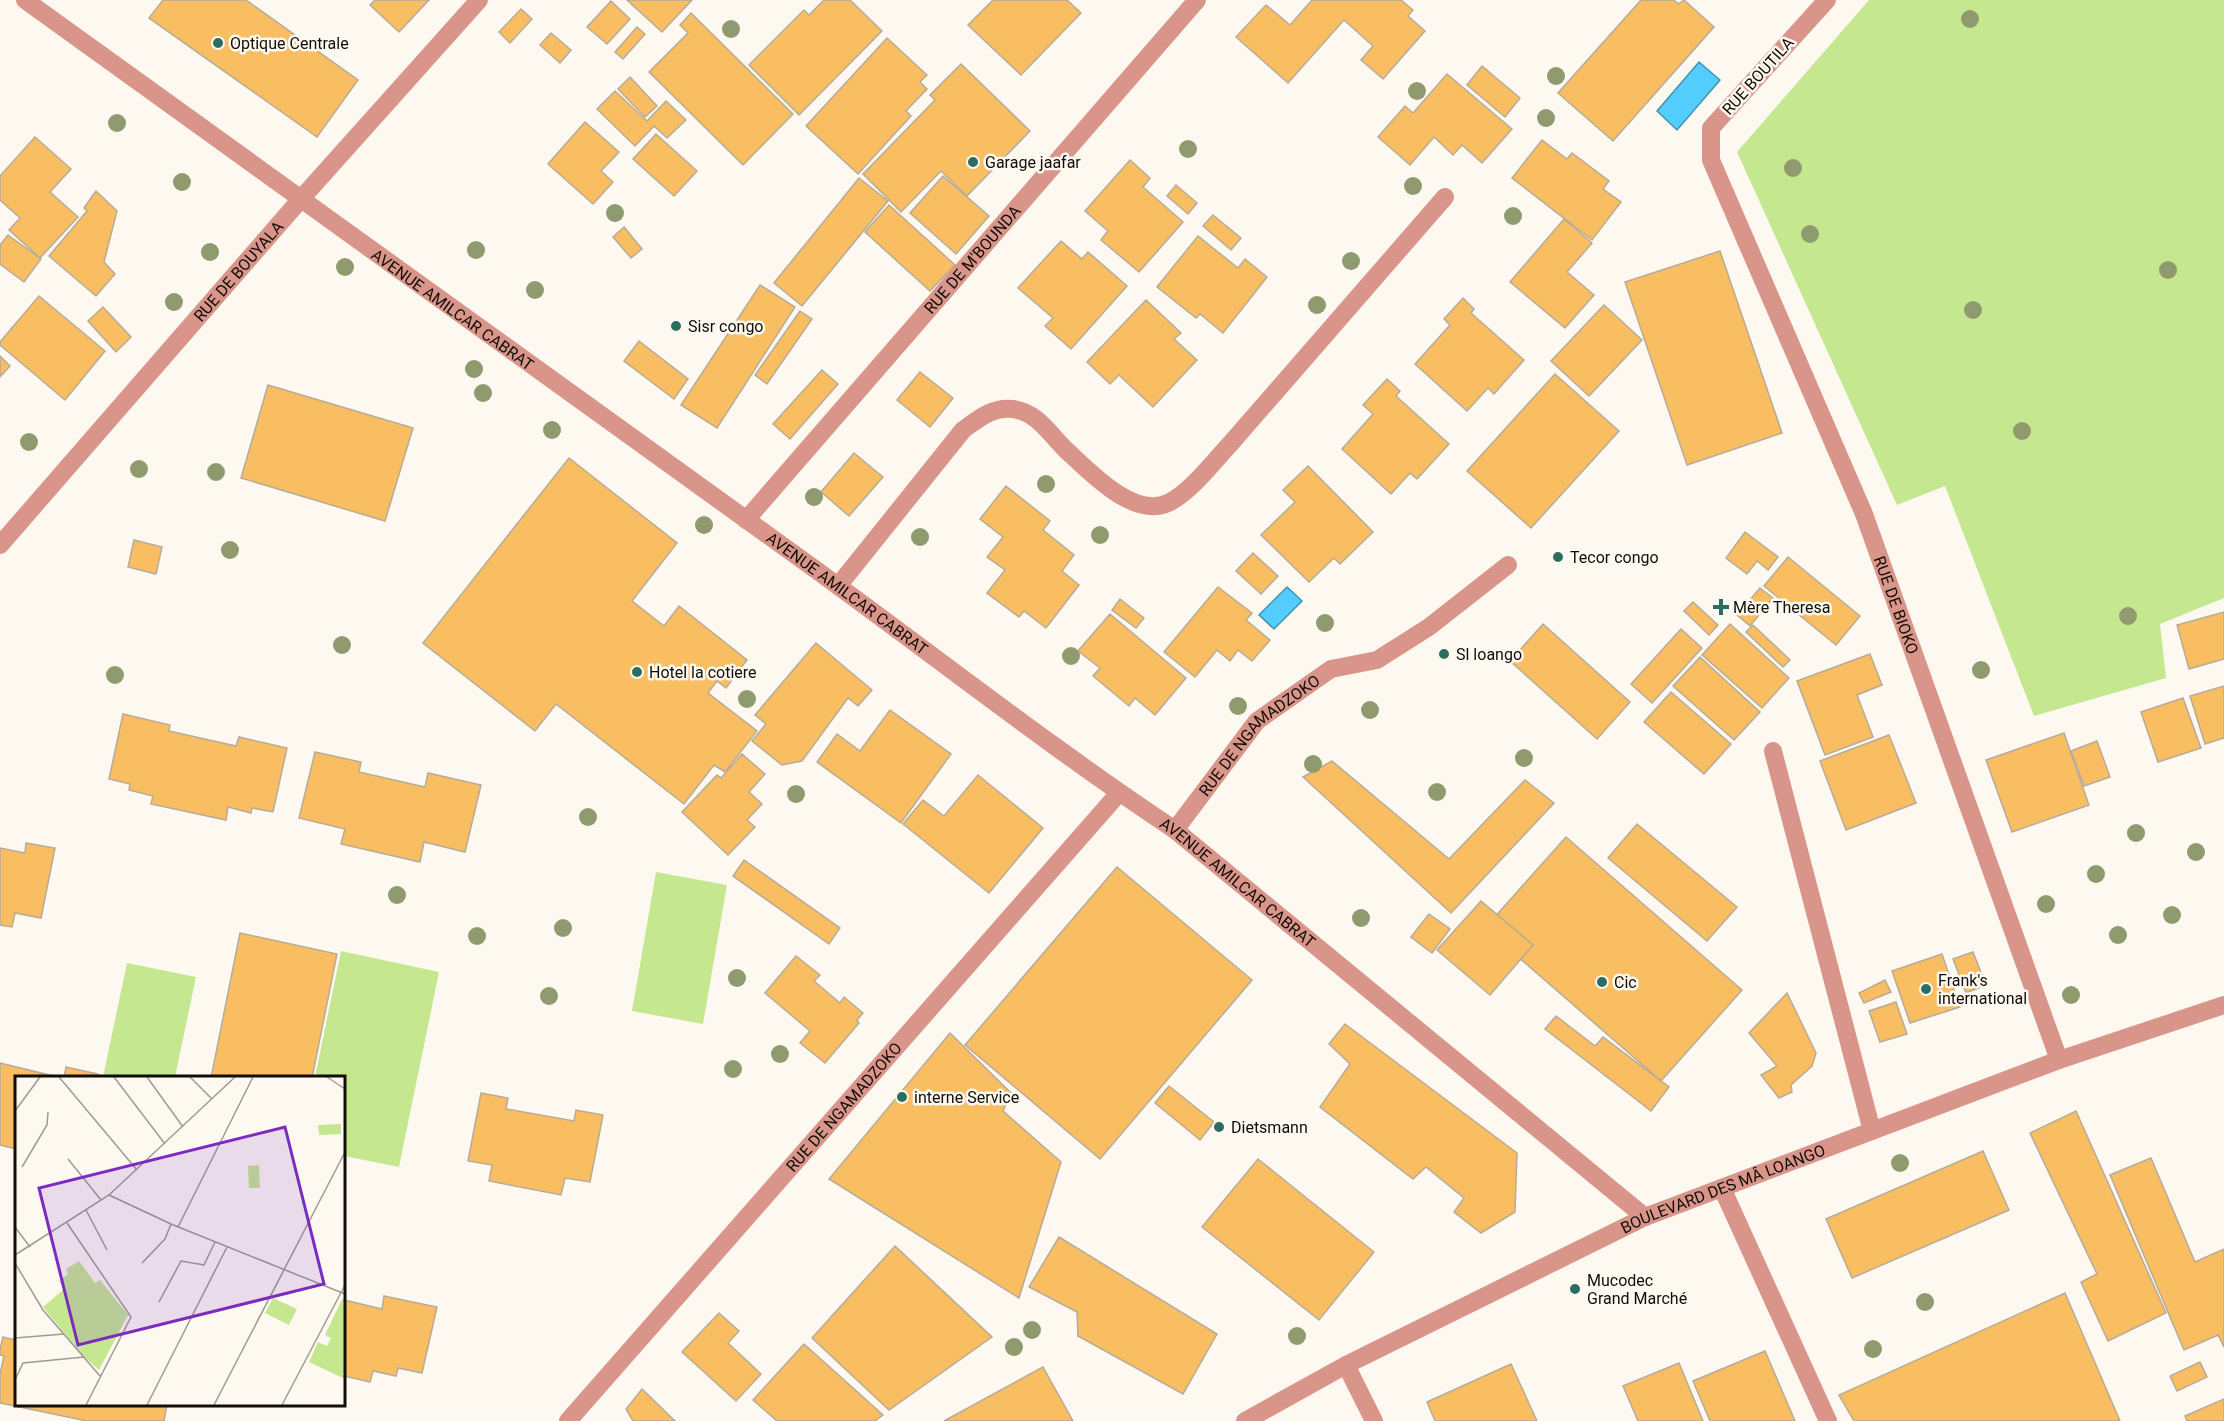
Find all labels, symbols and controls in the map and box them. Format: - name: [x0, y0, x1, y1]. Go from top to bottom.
- street label: RUE BOUTILA: [1718, 33, 1798, 119]
- place label: Optique Centrale: [230, 34, 349, 53]
- marker: Optique Centrale: [211, 36, 225, 50]
- place label: Garage jaafar: [985, 153, 1081, 172]
- marker: Garage jaafar: [966, 155, 980, 169]
- street label: RUE DE M'BOUNDA: [920, 201, 1025, 317]
- street label: RUE DE BOUYALA: [189, 217, 287, 325]
- street label: AVENUE AMILCAR CABRAT: [368, 245, 538, 374]
- place label: Sisr congo: [688, 317, 763, 336]
- marker: Sisr congo: [669, 319, 683, 333]
- street label: AVENUE AMILCAR CABRAT: [763, 528, 932, 659]
- place label: Tecor congo: [1570, 548, 1659, 567]
- marker: Tecor congo: [1551, 550, 1565, 564]
- street label: RUE DE BIOKO: [1870, 553, 1923, 657]
- place label: Mère Theresa: [1733, 598, 1830, 617]
- marker: Mère Theresa: [1714, 600, 1728, 614]
- place label: Sl loango: [1456, 645, 1522, 664]
- marker: Sl loango: [1437, 647, 1451, 661]
- place label: Hotel la cotiere: [649, 663, 757, 682]
- marker: Hotel la cotiere: [630, 665, 644, 679]
- street label: RUE DE NGAMADZOKO: [1195, 670, 1323, 800]
- street label: AVENUE AMILCAR CABRAT: [1157, 813, 1320, 952]
- place label: Frank's international: [1938, 971, 2027, 1008]
- place label: Cic: [1614, 973, 1637, 992]
- marker: Cic: [1595, 975, 1609, 989]
- marker: Frank's international: [1919, 982, 1933, 996]
- street label: RUE DE NGAMADZOKO: [782, 1038, 905, 1175]
- inset map: [15, 1076, 345, 1406]
- place label: interne Service: [914, 1088, 1019, 1107]
- marker: interne Service: [895, 1090, 909, 1104]
- place label: Dietsmann: [1231, 1118, 1308, 1137]
- marker: Dietsmann: [1212, 1120, 1226, 1134]
- street label: BOULEVARD DES MÂ LOANGO: [1617, 1140, 1828, 1237]
- place label: Mucodec Grand Marché: [1587, 1271, 1687, 1308]
- marker: Mucodec Grand Marché: [1568, 1282, 1582, 1296]

